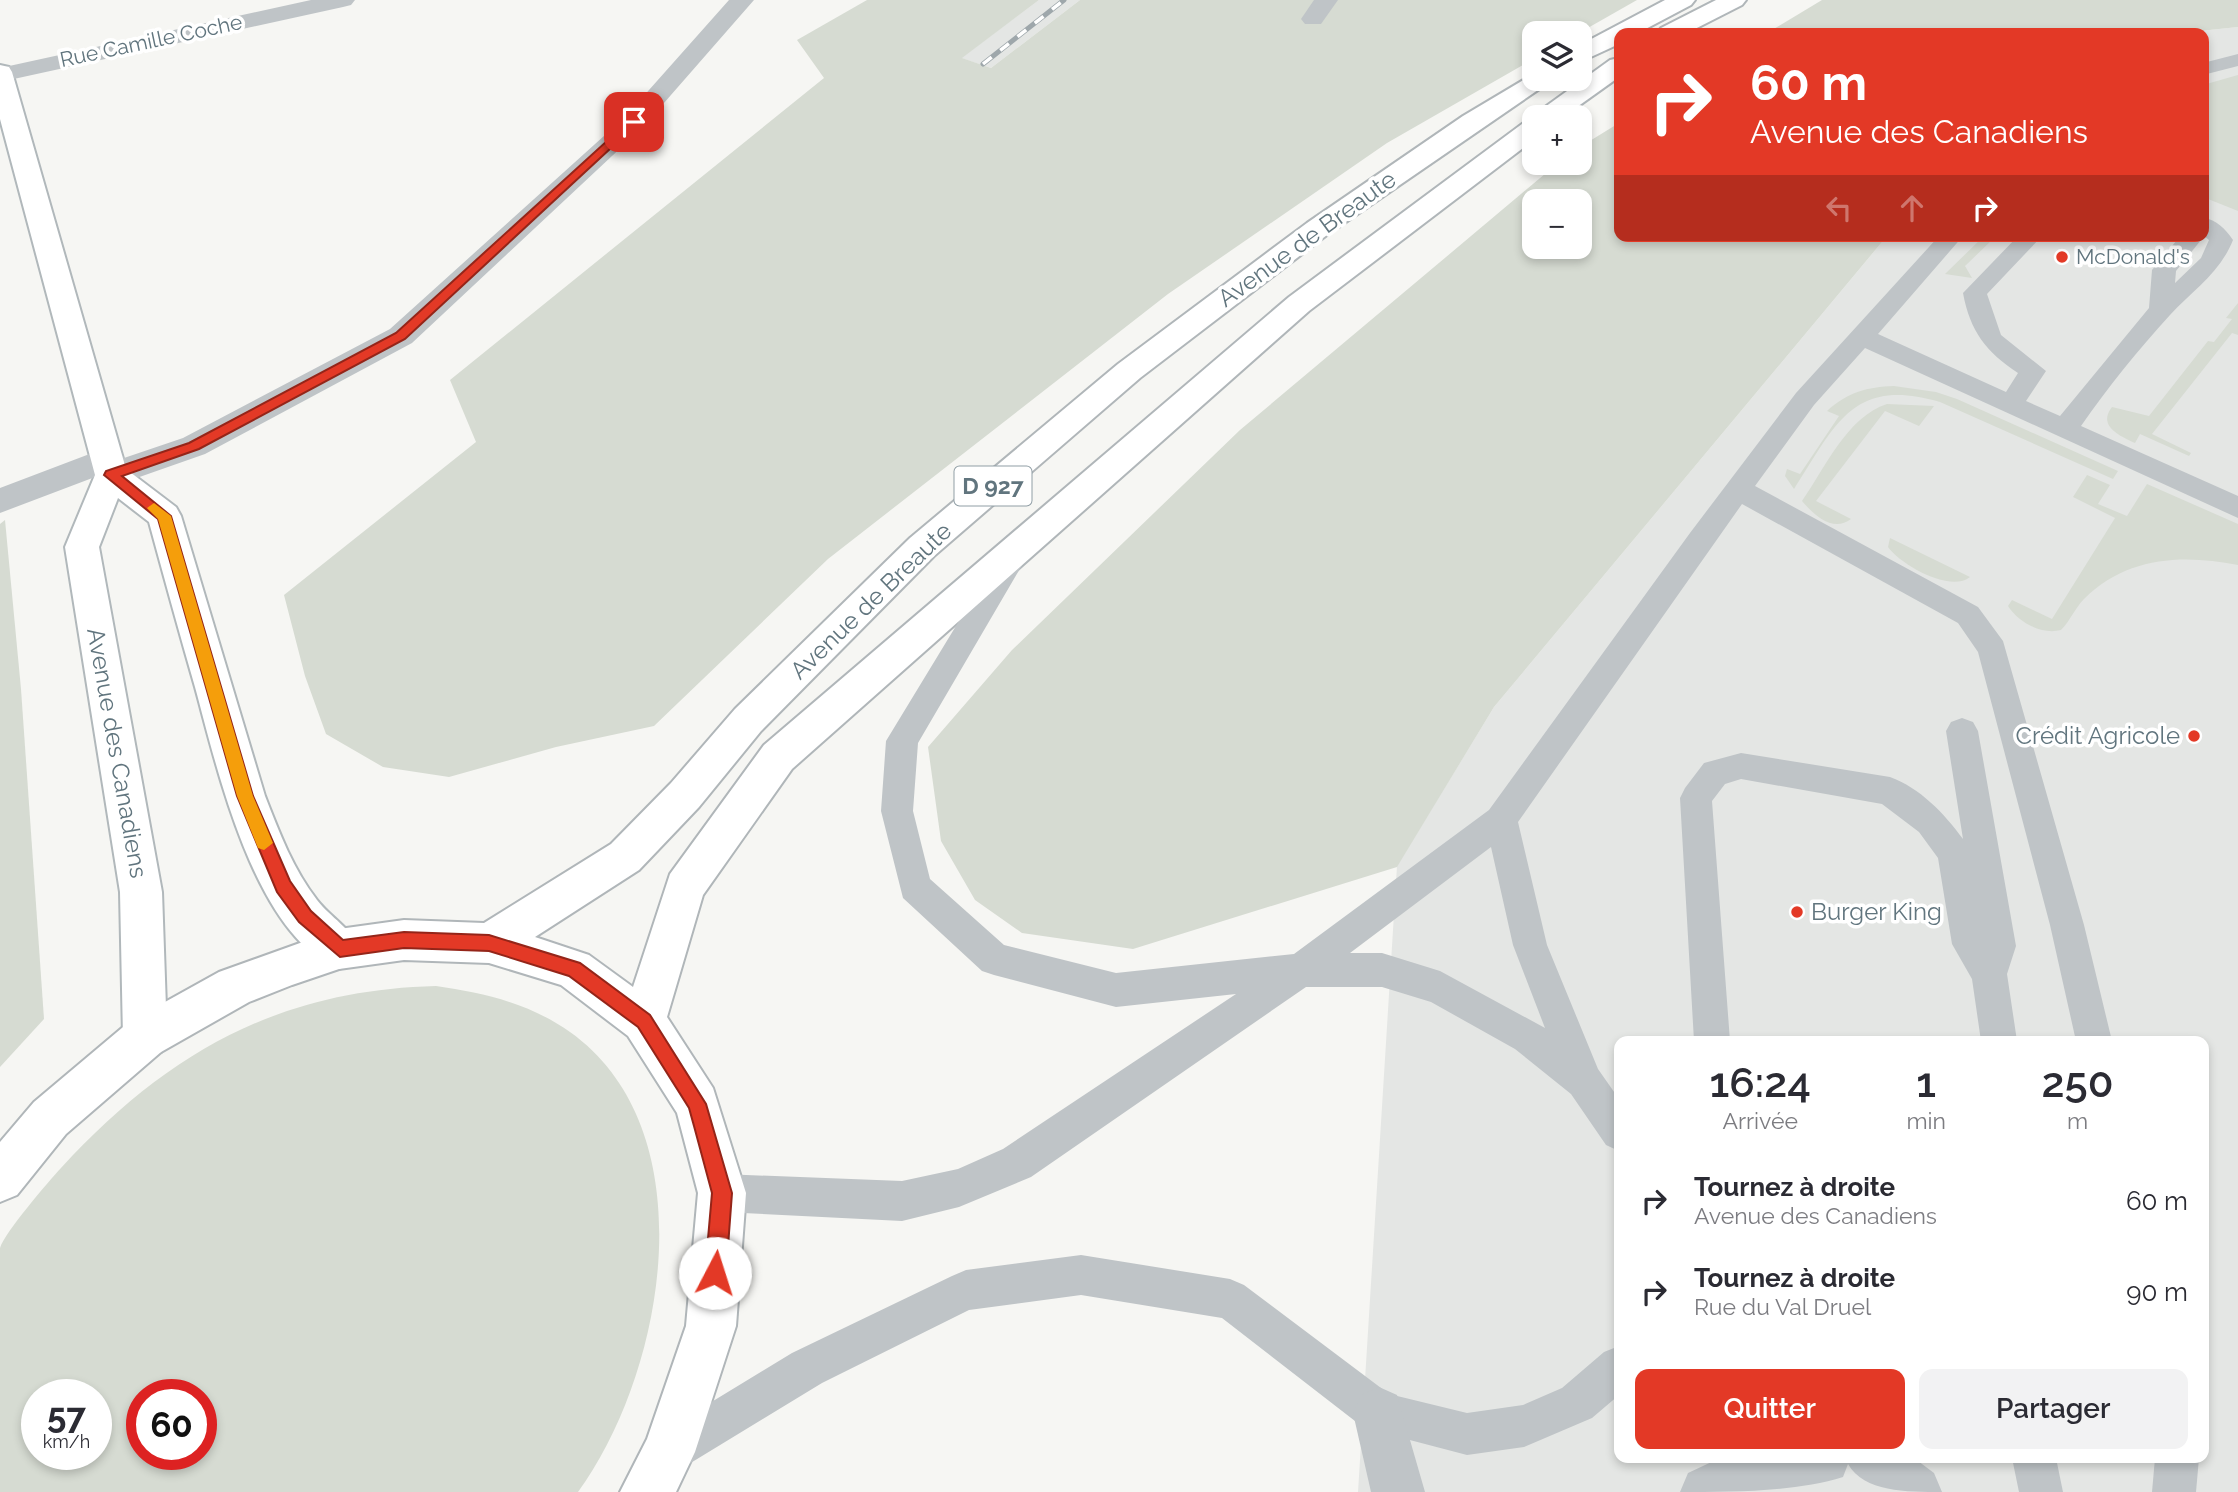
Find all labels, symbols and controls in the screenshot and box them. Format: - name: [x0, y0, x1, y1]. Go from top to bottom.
- street label: Rue Camille Coche: [58, 9, 244, 72]
- map controls: [1522, 21, 1592, 259]
- button: layers: [1522, 21, 1592, 91]
- text: 60 m: [1750, 54, 1867, 111]
- icon: right: [1635, 56, 1726, 147]
- pin: [604, 92, 664, 152]
- icon: arrive: [615, 103, 653, 141]
- button: +: [1522, 105, 1592, 175]
- text: Avenue des Canadiens: [1750, 113, 2088, 150]
- street label: Avenue de Breaute: [1212, 164, 1401, 313]
- button: −: [1522, 189, 1592, 259]
- icon: left: [1820, 189, 1858, 227]
- icon: ahead: [1893, 189, 1931, 227]
- icon: right: [1966, 189, 2004, 227]
- place label: McDonald's: [2076, 244, 2190, 269]
- marker: McDonald's: [2054, 249, 2070, 265]
- road number: D 927: [954, 466, 1032, 506]
- street label: Avenue de Breaute: [784, 516, 957, 685]
- street label: Avenue des Canadiens: [81, 626, 154, 880]
- place label: Crédit Agricole: [2016, 721, 2180, 750]
- marker: Crédit Agricole: [2186, 728, 2202, 744]
- place label: Burger King: [1811, 897, 1942, 926]
- marker: Burger King: [1789, 904, 1805, 920]
- text: 16:24: [1710, 1058, 1811, 1107]
- text: 1: [1916, 1058, 1936, 1107]
- text: 250: [2041, 1058, 2113, 1107]
- text: Arrivée: [1722, 1107, 1798, 1134]
- text: min: [1906, 1107, 1946, 1134]
- text: m: [2067, 1107, 2088, 1134]
- text: Tournez à droite: [1694, 1172, 1895, 1202]
- icon: right: [1635, 1182, 1673, 1220]
- text: 60 m: [2126, 1186, 2188, 1216]
- text: Avenue des Canadiens: [1694, 1202, 1937, 1229]
- position arrow: [678, 1236, 752, 1310]
- text: Tournez à droite: [1694, 1263, 1895, 1293]
- icon: right: [1635, 1273, 1673, 1311]
- text: 90 m: [2126, 1277, 2188, 1307]
- text: Rue du Val Druel: [1694, 1293, 1871, 1320]
- button: Quitter: [1635, 1369, 1905, 1449]
- button: Partager: [1919, 1369, 2188, 1449]
- speed limit sign: 60: [126, 1379, 217, 1470]
- text: 57: [47, 1395, 86, 1436]
- text: km/h: [43, 1431, 90, 1452]

